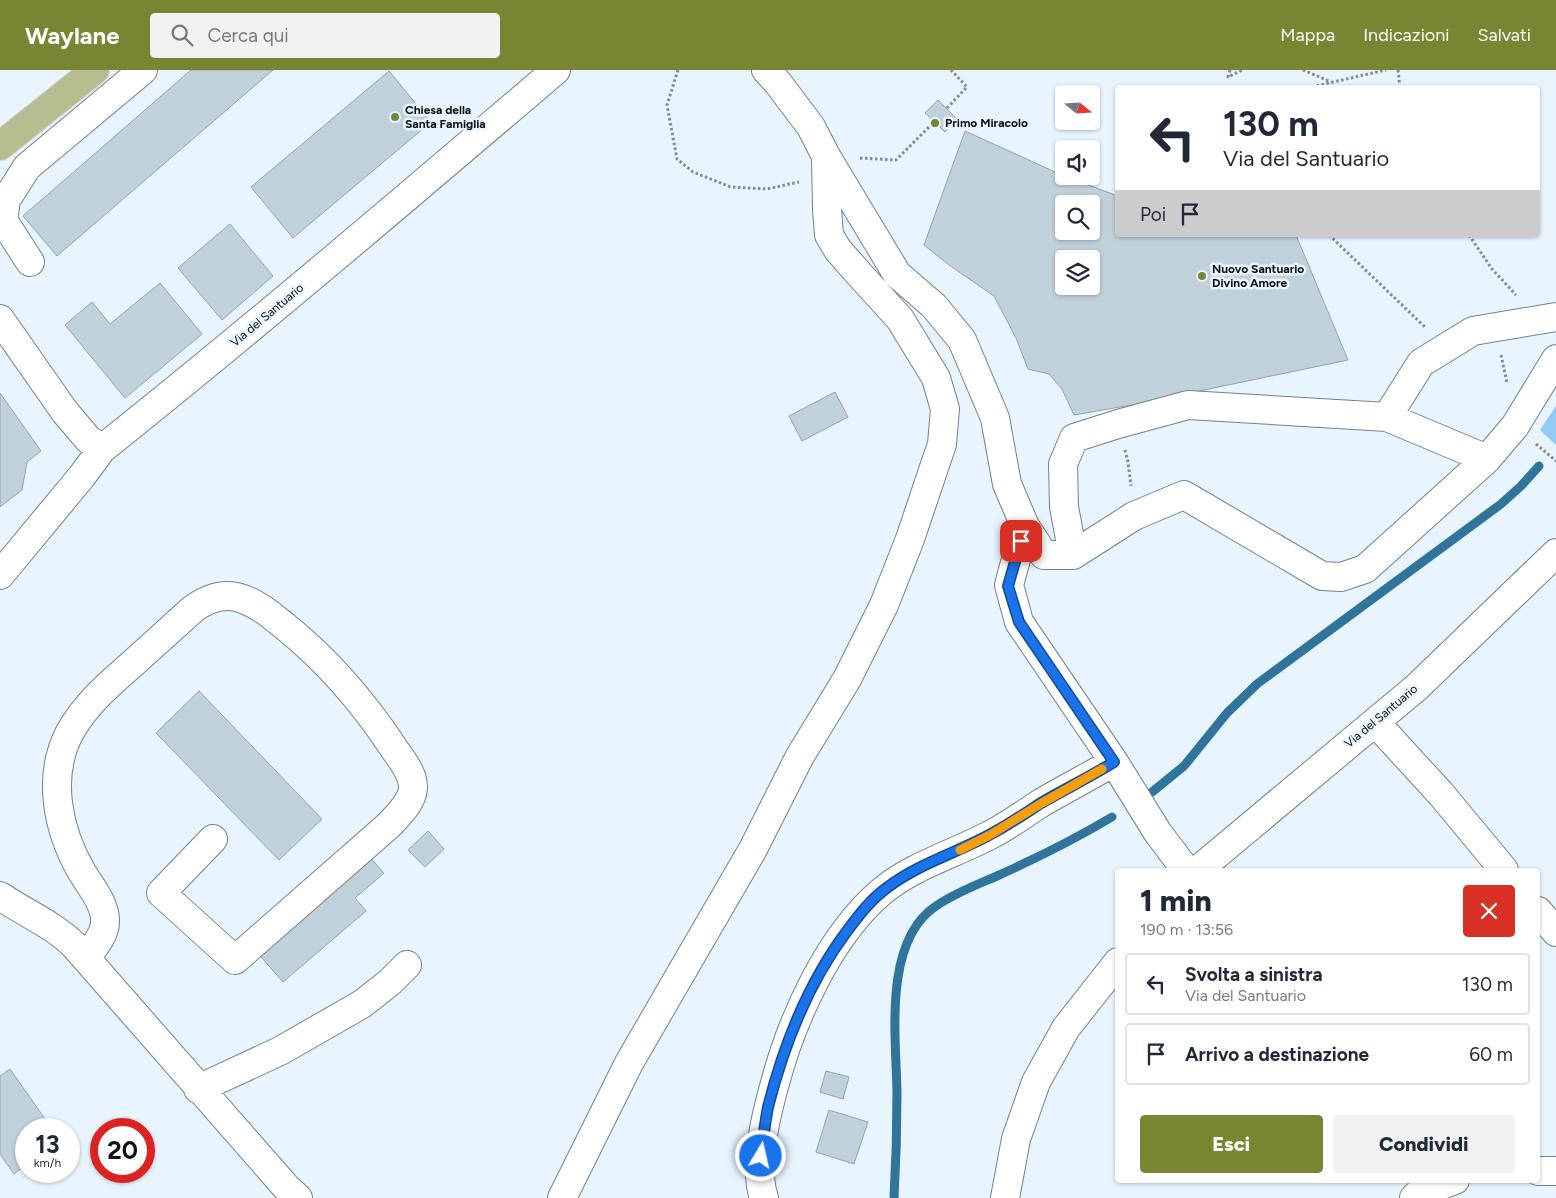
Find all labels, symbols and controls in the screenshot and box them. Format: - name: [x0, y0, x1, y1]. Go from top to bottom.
- search box: [150, 13, 500, 58]
- text: Waylane: [25, 21, 120, 50]
- icon: search: [168, 21, 196, 49]
- text: Cerca qui: [208, 24, 289, 47]
- text: Mappa: [1280, 24, 1335, 46]
- text: Indicazioni: [1363, 24, 1449, 46]
- text: Salvati: [1477, 24, 1531, 46]
- north arrow: [1055, 85, 1100, 130]
- map controls: [1055, 85, 1100, 295]
- place label: Chiesa della Santa Famiglia: [405, 103, 486, 131]
- text: 130 m: [1223, 103, 1319, 145]
- icon: left: [1140, 105, 1205, 170]
- marker: Chiesa della Santa Famiglia: [389, 111, 401, 123]
- place label: Primo Miracolo: [945, 116, 1028, 130]
- marker: Primo Miracolo: [929, 117, 941, 129]
- button: sound: [1055, 140, 1100, 185]
- text: Via del Santuario: [1223, 145, 1389, 172]
- button: search: [1055, 195, 1100, 240]
- icon: arrive: [1176, 200, 1204, 228]
- text: Poi: [1140, 203, 1166, 226]
- button: layers: [1055, 250, 1100, 295]
- place label: Nuovo Santuario Divino Amore: [1212, 262, 1304, 290]
- marker: Nuovo Santuario Divino Amore: [1196, 270, 1208, 282]
- street label: Via del Santuario: [228, 280, 306, 350]
- pin: [1000, 520, 1042, 562]
- icon: arrive: [1007, 527, 1035, 555]
- street label: Via del Santuario: [1342, 681, 1420, 751]
- text: 1 min: [1140, 882, 1212, 919]
- button: close: [1463, 885, 1515, 937]
- text: 190 m · 13:56: [1140, 920, 1233, 939]
- text: Svolta a sinistra: [1185, 963, 1323, 986]
- icon: left: [1142, 970, 1170, 998]
- text: 130 m: [1462, 973, 1513, 996]
- text: Via del Santuario: [1185, 986, 1306, 1005]
- icon: arrive: [1142, 1040, 1170, 1068]
- text: Arrivo a destinazione: [1185, 1043, 1369, 1066]
- text: 60 m: [1469, 1043, 1513, 1066]
- button: Esci: [1140, 1115, 1323, 1173]
- button: Condividi: [1333, 1115, 1515, 1173]
- speed limit sign: 20: [90, 1118, 155, 1183]
- text: 13: [35, 1129, 60, 1159]
- position arrow: [734, 1129, 786, 1181]
- text: km/h: [34, 1156, 61, 1170]

